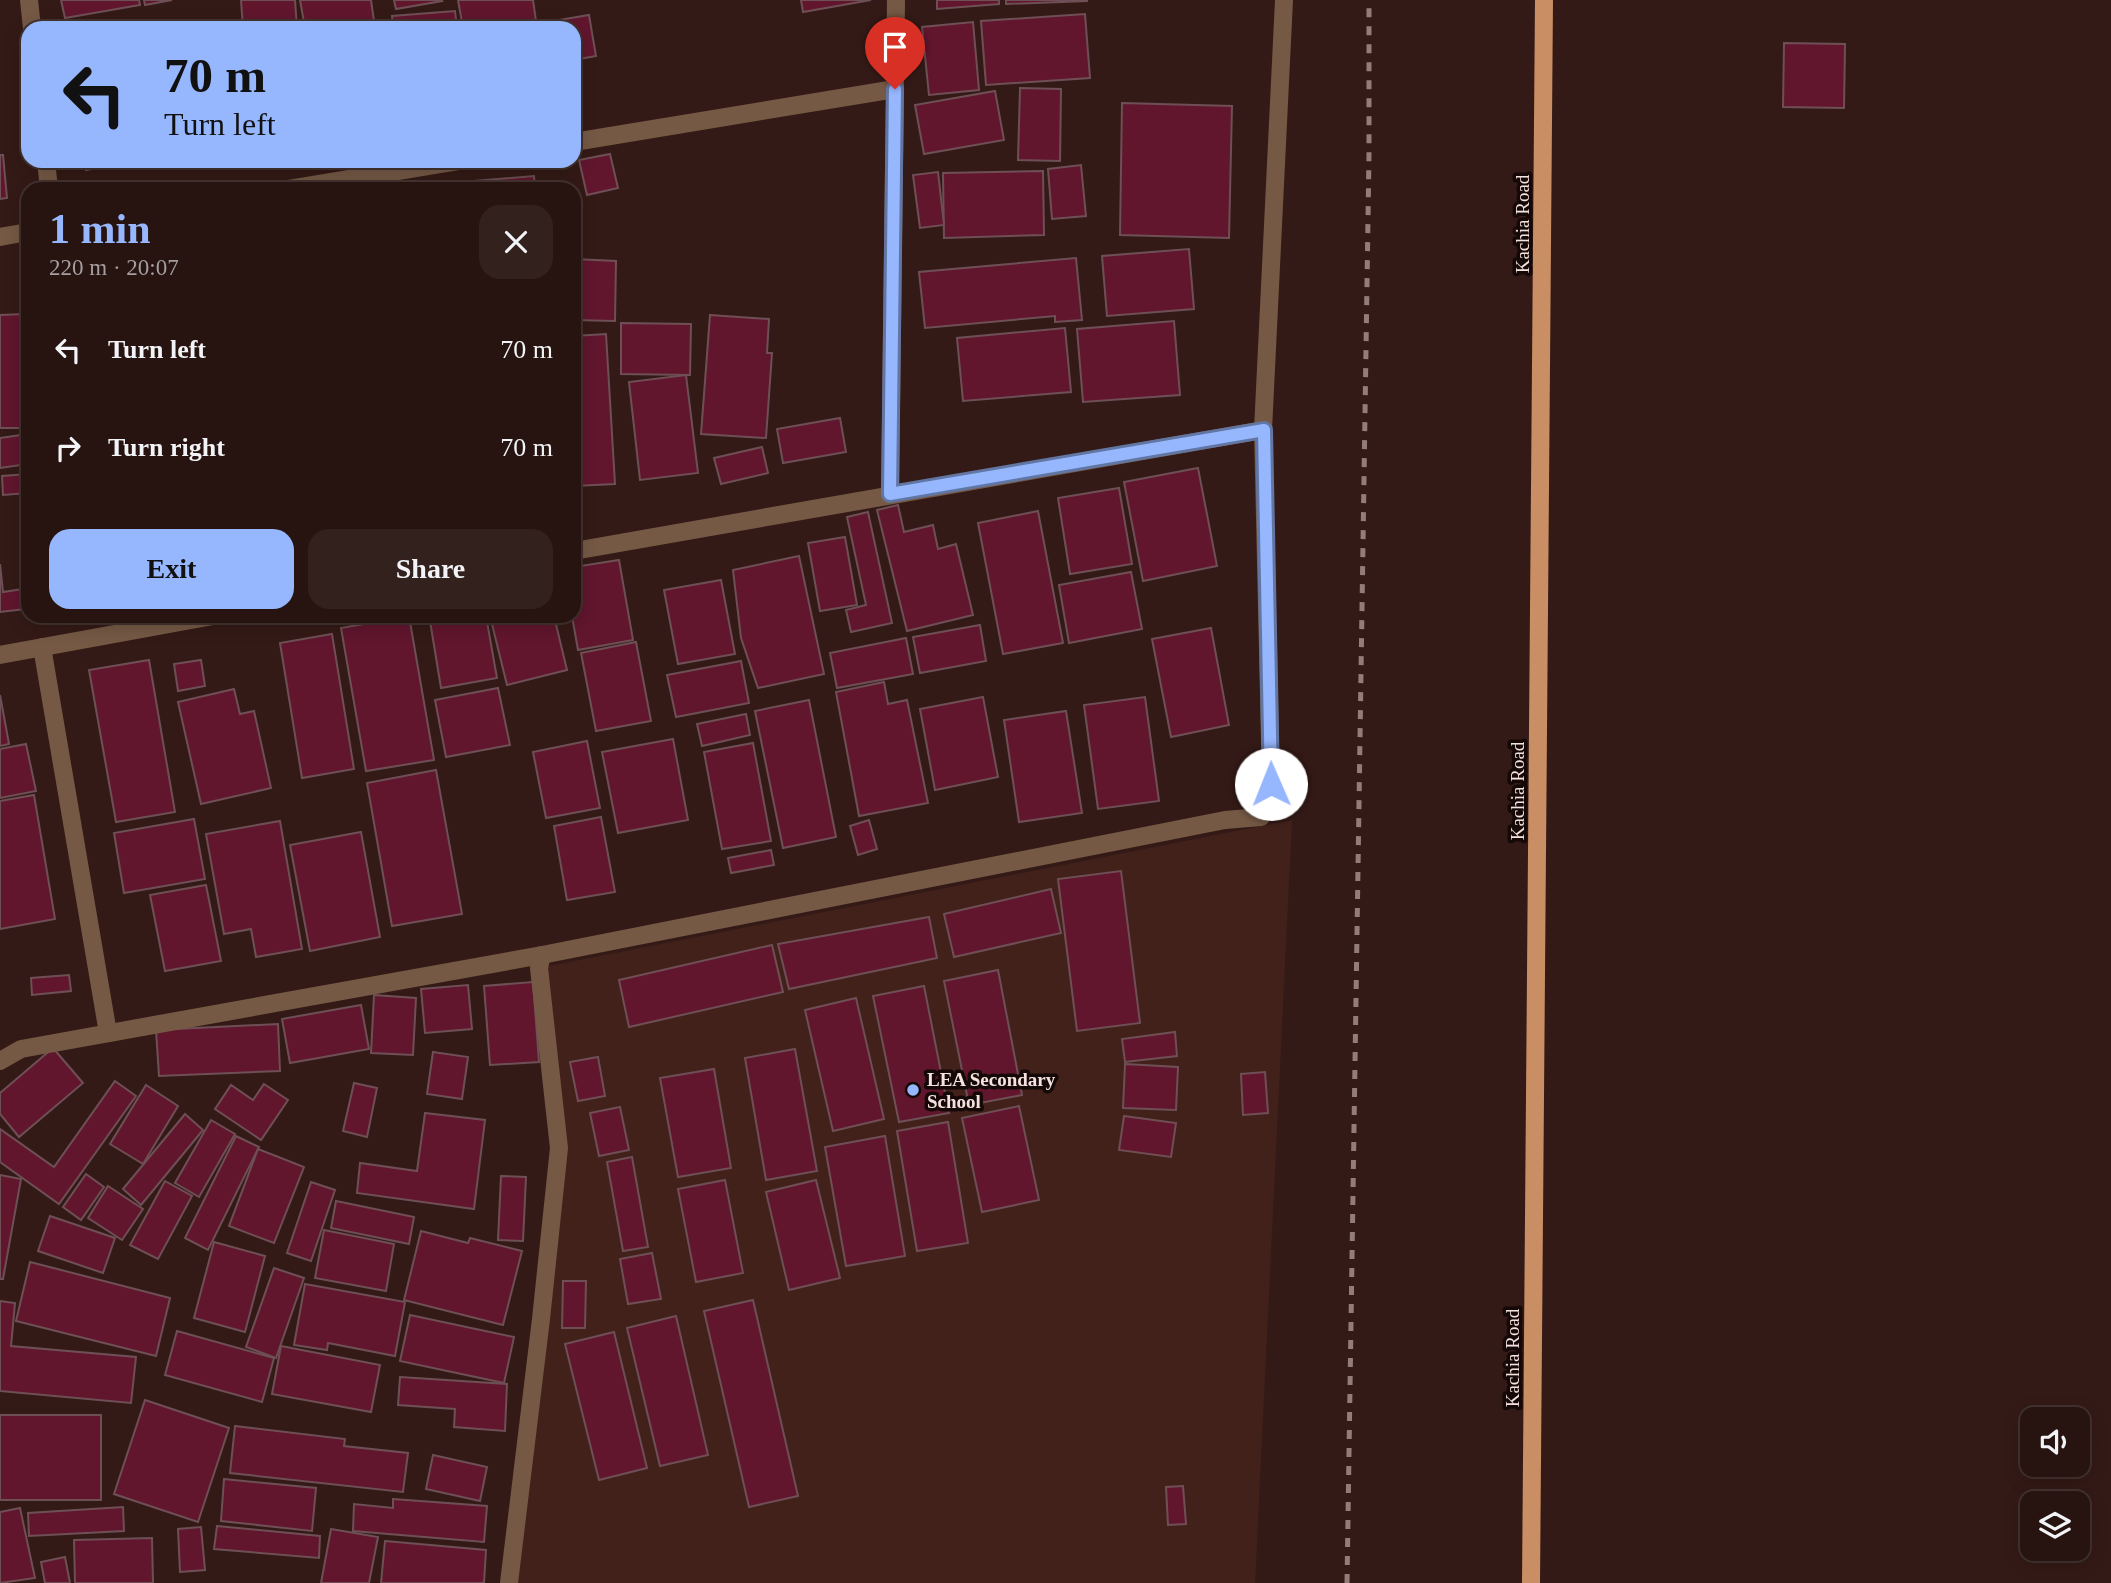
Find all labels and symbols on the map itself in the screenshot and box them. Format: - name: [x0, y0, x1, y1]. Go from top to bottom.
- pin: [865, 17, 925, 89]
- street label: Kachia Road: [1512, 174, 1533, 273]
- street label: Kachia Road: [1507, 741, 1528, 840]
- position arrow: [1234, 747, 1308, 821]
- place label: LEA Secondary School: [927, 1069, 1056, 1112]
- marker: LEA Secondary School: [905, 1082, 921, 1098]
- street label: Kachia Road: [1502, 1308, 1523, 1407]

